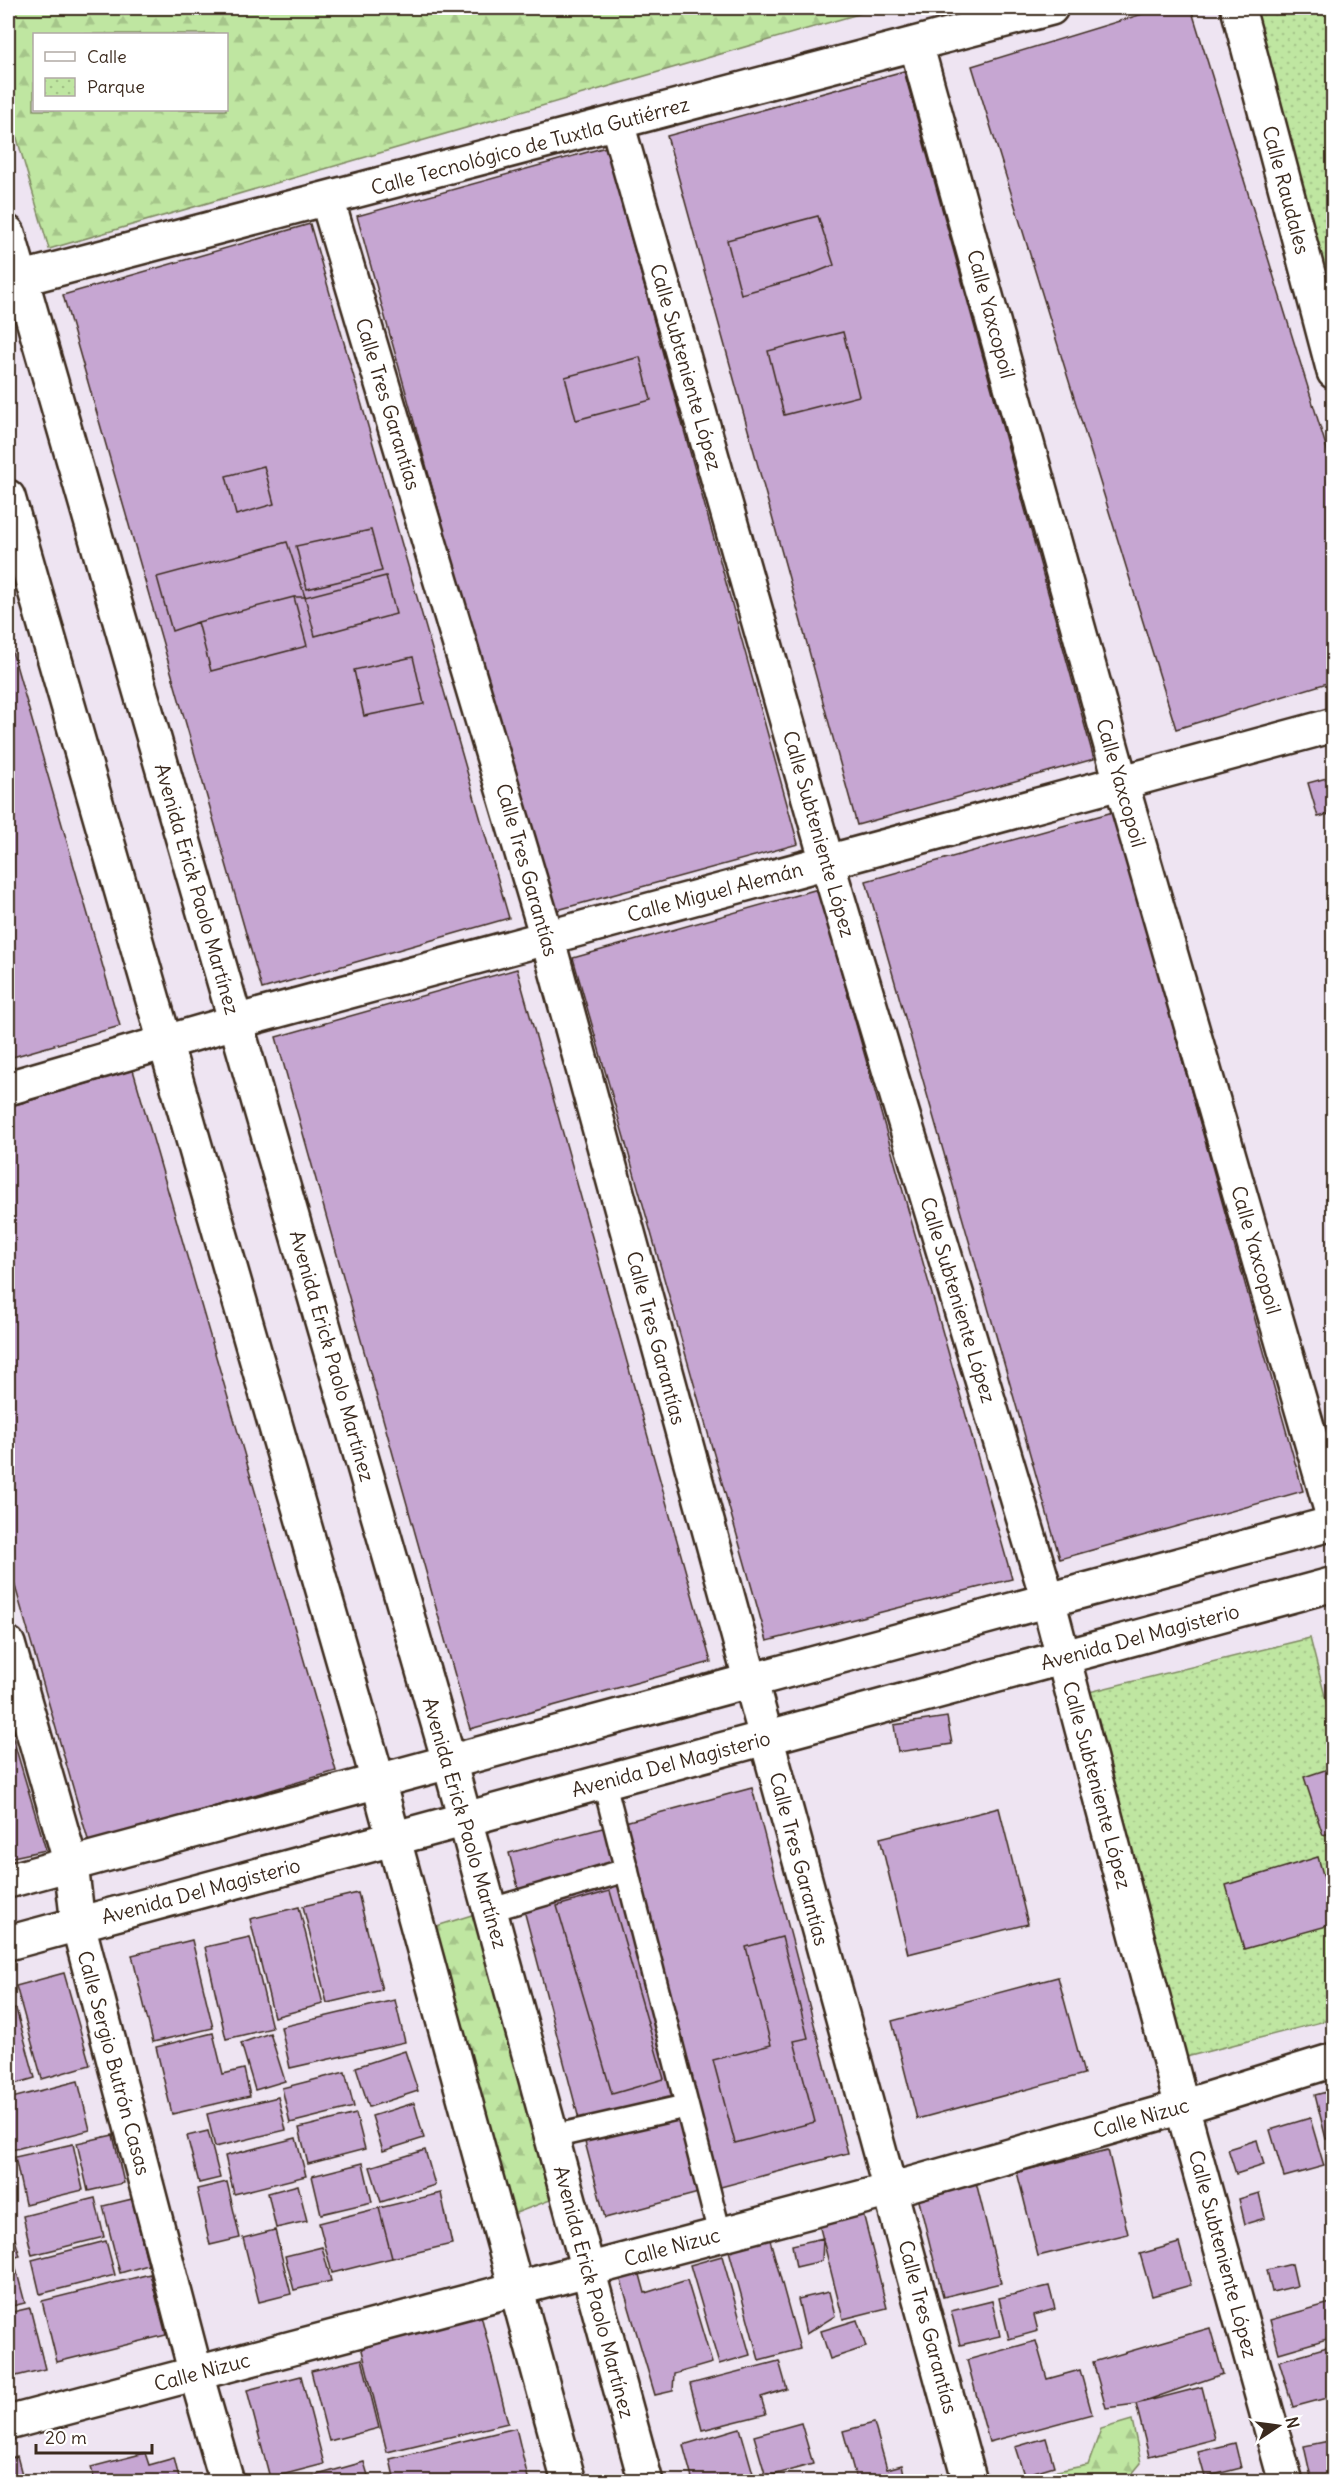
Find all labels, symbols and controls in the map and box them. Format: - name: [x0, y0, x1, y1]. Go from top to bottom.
- legend: [33, 33, 228, 111]
- text: Calle: [87, 45, 127, 68]
- text: Parque: [87, 75, 145, 98]
- street label: Calle Tecnológico de Tuxtla Gutiérrez: [368, 91, 692, 200]
- street label: Calle Raudales: [1257, 123, 1316, 257]
- street label: Calle Yaxcopoil: [962, 247, 1021, 381]
- street label: Calle Subteniente López: [645, 261, 728, 473]
- street label: Calle Tres Garantías: [350, 315, 427, 493]
- street label: Calle Yaxcopoil: [1091, 716, 1152, 850]
- street label: Calle Subteniente López: [778, 728, 861, 940]
- street label: Avenida Erick Paolo Martínez: [150, 760, 245, 1017]
- street label: Calle Tres Garantías: [491, 781, 564, 959]
- street label: Calle Miguel Alemán: [624, 856, 805, 927]
- street label: Calle Yaxcopoil: [1226, 1183, 1287, 1317]
- street label: Calle Subteniente López: [915, 1194, 1002, 1406]
- street label: Avenida Erick Paolo Martínez: [285, 1227, 380, 1484]
- street label: Calle Tres Garantías: [621, 1248, 692, 1427]
- street label: Avenida Del Magisterio: [1038, 1598, 1242, 1675]
- street label: Calle Subteniente López: [1058, 1678, 1137, 1891]
- street label: Avenida Erick Paolo Martínez: [418, 1694, 513, 1951]
- street label: Avenida Del Magisterio: [569, 1725, 773, 1802]
- street label: Calle Tres Garantías: [764, 1769, 835, 1948]
- street label: Avenida Del Magisterio: [99, 1852, 303, 1929]
- street label: Calle Sergio Butrón Casas: [72, 1948, 157, 2178]
- street label: Calle Nizuc: [1090, 2092, 1192, 2143]
- street label: Calle Subteniente López: [1184, 2147, 1263, 2360]
- street label: Avenida Erick Paolo Martínez: [549, 2163, 640, 2421]
- street label: Calle Nizuc: [621, 2222, 723, 2271]
- street label: Calle Tres Garantías: [893, 2237, 964, 2416]
- street label: Calle Nizuc: [151, 2347, 253, 2396]
- north arrow: [1248, 2396, 1308, 2456]
- text: N: [1282, 2415, 1304, 2430]
- scale bar: [36, 2417, 152, 2455]
- text: 20 m: [45, 2426, 87, 2449]

